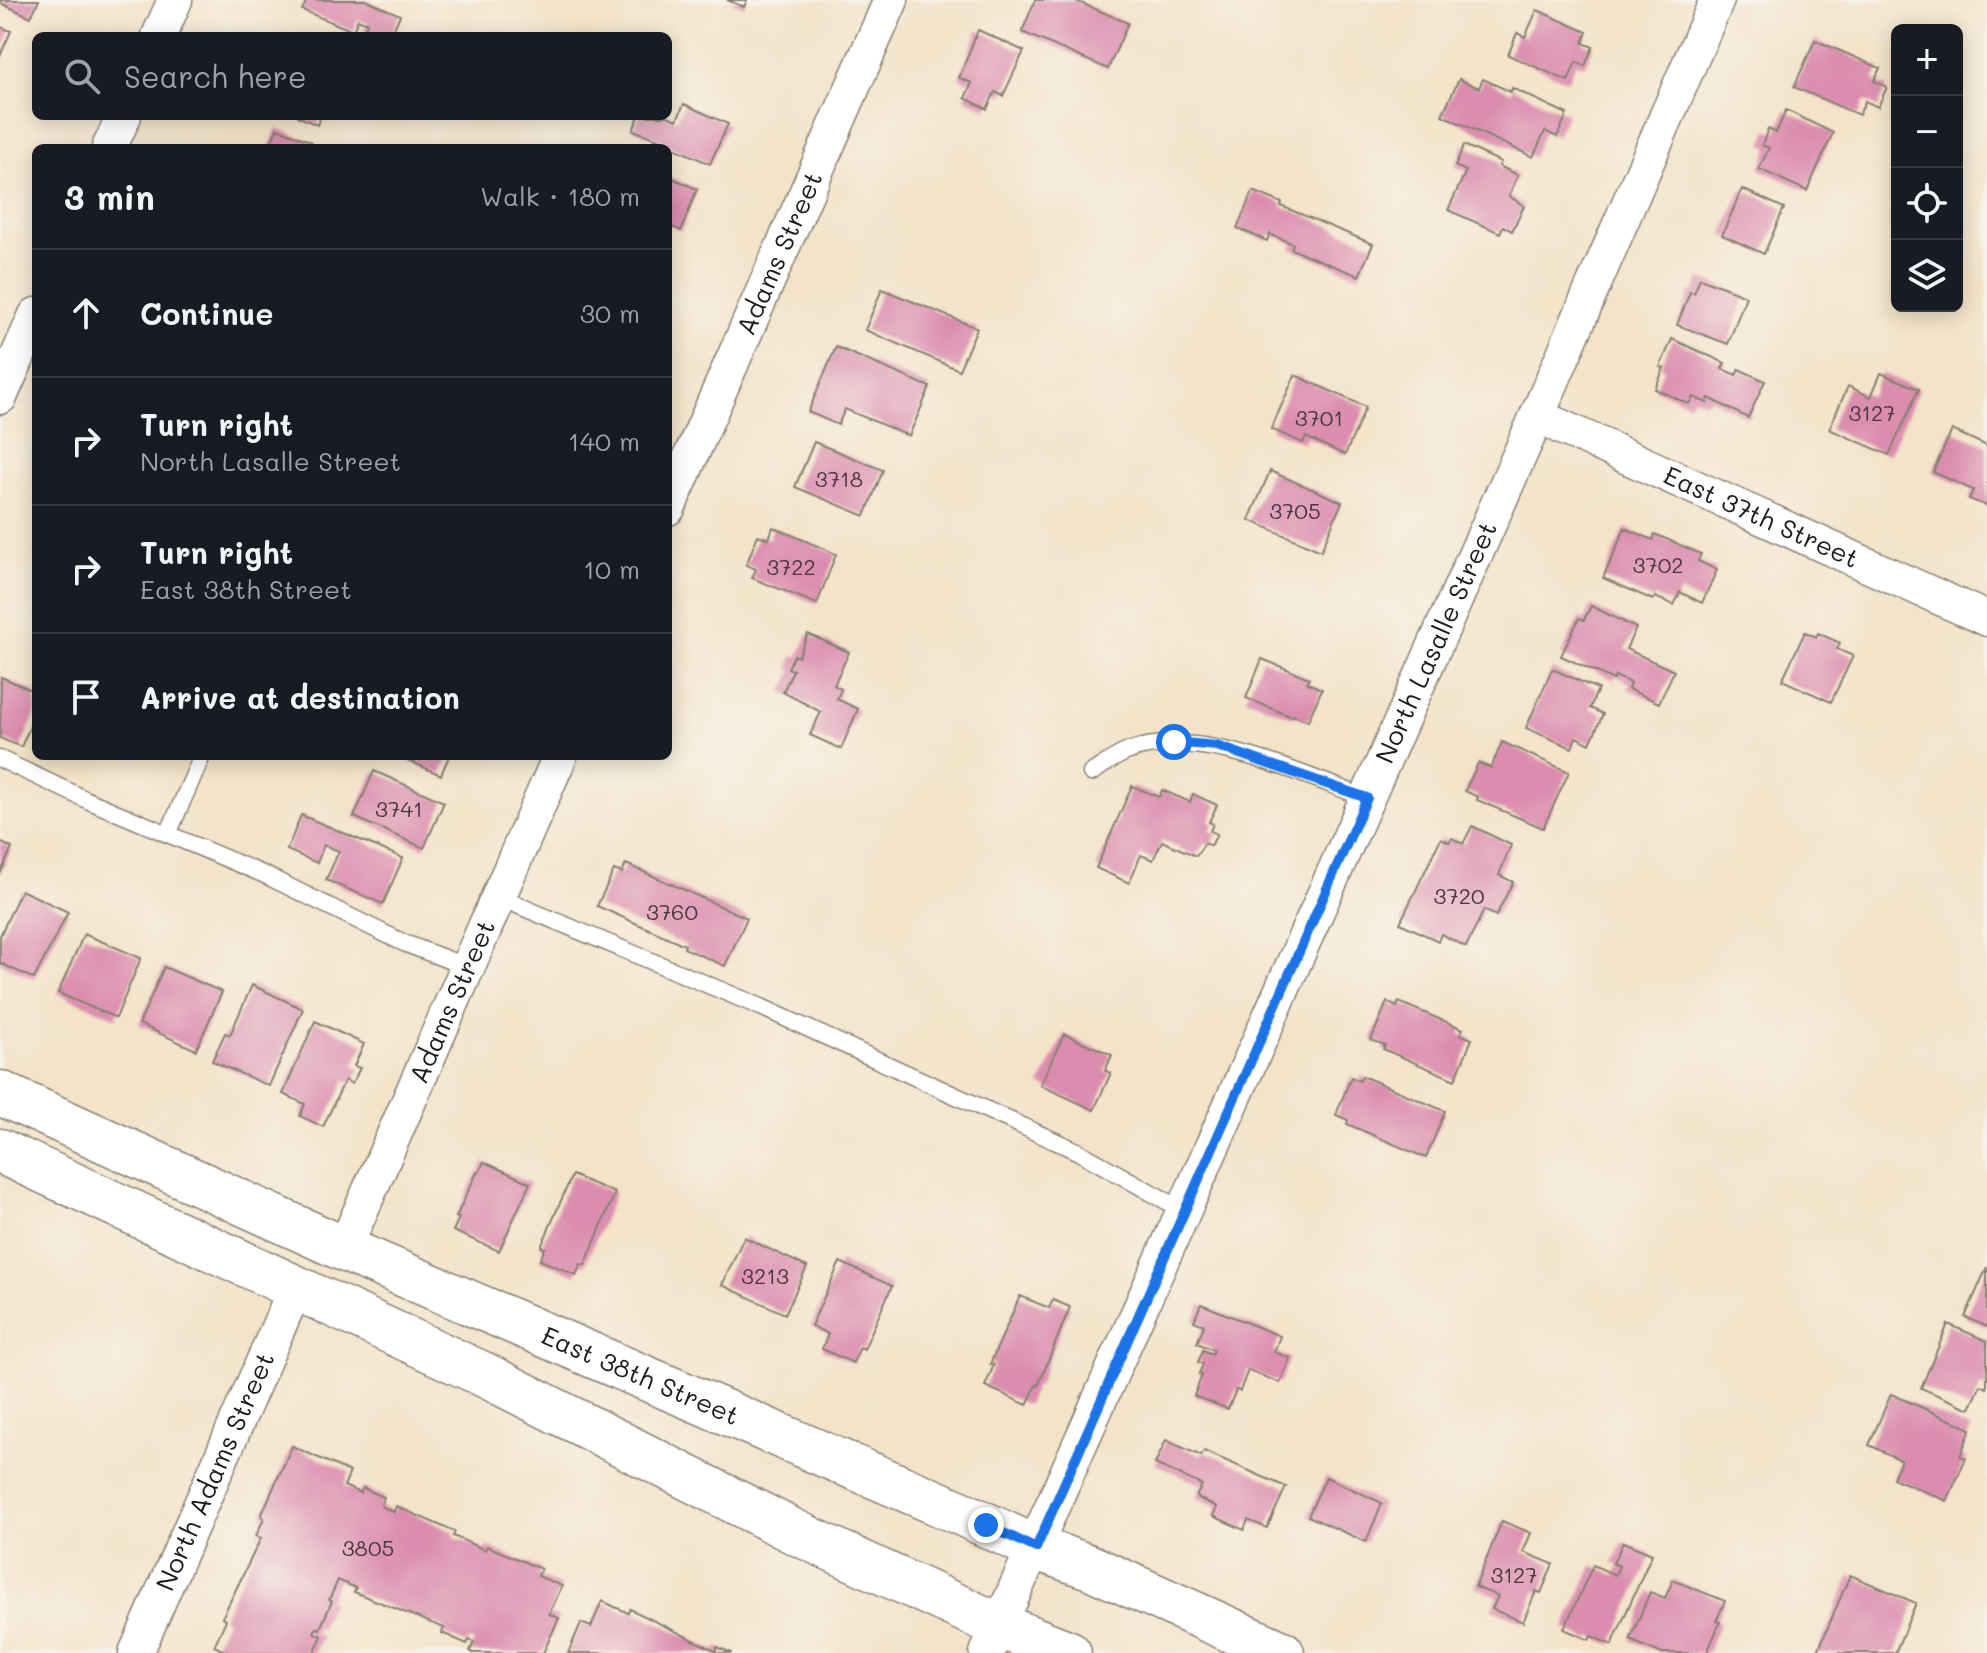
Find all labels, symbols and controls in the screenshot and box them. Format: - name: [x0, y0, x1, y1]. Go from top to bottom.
- map controls: [1891, 24, 1963, 312]
- button: +: [1891, 24, 1963, 96]
- search box: [32, 32, 672, 120]
- icon: search: [60, 54, 104, 98]
- text: Search here: [124, 56, 307, 96]
- button: −: [1891, 96, 1963, 168]
- street label: Adams Street: [728, 166, 830, 340]
- button: locate: [1891, 168, 1963, 240]
- text: 3 min: [64, 174, 155, 219]
- text: Walk · 180 m: [480, 179, 640, 213]
- button: layers: [1891, 240, 1963, 312]
- icon: ahead: [64, 291, 108, 335]
- text: Continue: [140, 293, 273, 333]
- text: 30 m: [580, 296, 640, 330]
- house number: 3127: [1848, 398, 1896, 427]
- house number: 3701: [1295, 403, 1343, 432]
- text: Turn right: [140, 404, 293, 444]
- icon: right: [64, 419, 108, 463]
- text: 140 m: [568, 424, 640, 458]
- text: North Lasalle Street: [140, 444, 401, 478]
- street label: East 37th Street: [1659, 457, 1865, 575]
- house number: 3718: [815, 464, 863, 493]
- house number: 3705: [1269, 496, 1321, 525]
- street label: North Lasalle Street: [1367, 516, 1504, 768]
- text: Turn right: [140, 532, 293, 572]
- icon: right: [64, 547, 108, 591]
- house number: 3702: [1633, 550, 1683, 579]
- text: 10 m: [583, 552, 640, 586]
- house number: 3722: [766, 552, 816, 581]
- text: East 38th Street: [140, 572, 352, 606]
- icon: arrive: [64, 675, 108, 719]
- text: Arrive at destination: [140, 677, 460, 717]
- route start: [1156, 724, 1192, 760]
- house number: 3741: [375, 794, 423, 823]
- house number: 3720: [1434, 881, 1484, 910]
- house number: 3760: [646, 897, 698, 926]
- street label: Adams Street: [401, 914, 502, 1088]
- house number: 3213: [741, 1261, 789, 1290]
- street label: East 38th Street: [537, 1318, 745, 1432]
- street label: North Adams Street: [147, 1346, 281, 1596]
- route end: [968, 1507, 1004, 1543]
- house number: 3805: [342, 1533, 394, 1562]
- house number: 3127: [1490, 1560, 1538, 1589]

